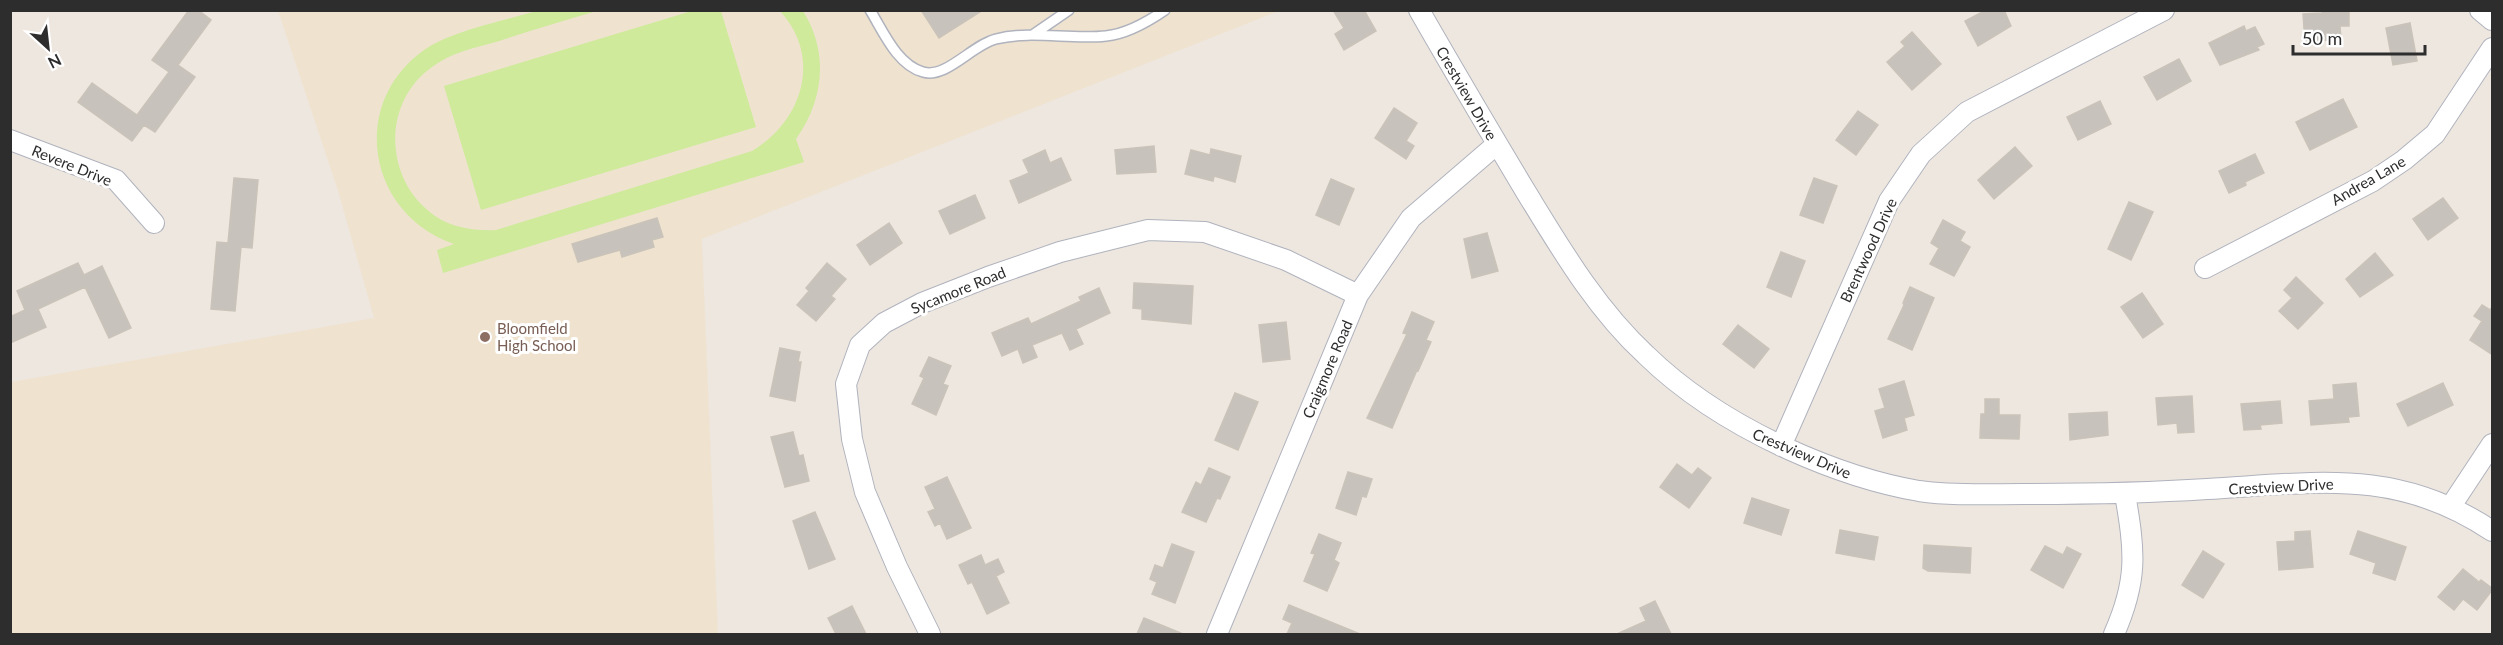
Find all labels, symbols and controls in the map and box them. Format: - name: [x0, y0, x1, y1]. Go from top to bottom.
- north arrow: [18, 18, 78, 78]
- scale bar: [2293, 18, 2425, 56]
- text: 50 m: [2302, 27, 2342, 49]
- street label: Crestview Drive: [1433, 43, 1501, 143]
- text: N: [45, 51, 65, 73]
- street label: Revere Drive: [29, 141, 115, 189]
- street label: Andrea Lane: [2328, 151, 2408, 208]
- street label: Brentwood Drive: [1836, 195, 1900, 305]
- street label: Sycamore Road: [908, 263, 1008, 317]
- street label: Craigmore Road: [1298, 317, 1356, 421]
- place label: Bloomfield High School: [497, 319, 576, 354]
- marker: Bloomfield High School: [478, 330, 492, 344]
- street label: Crestview Drive: [1750, 424, 1854, 482]
- street label: Crestview Drive: [2228, 474, 2334, 498]

